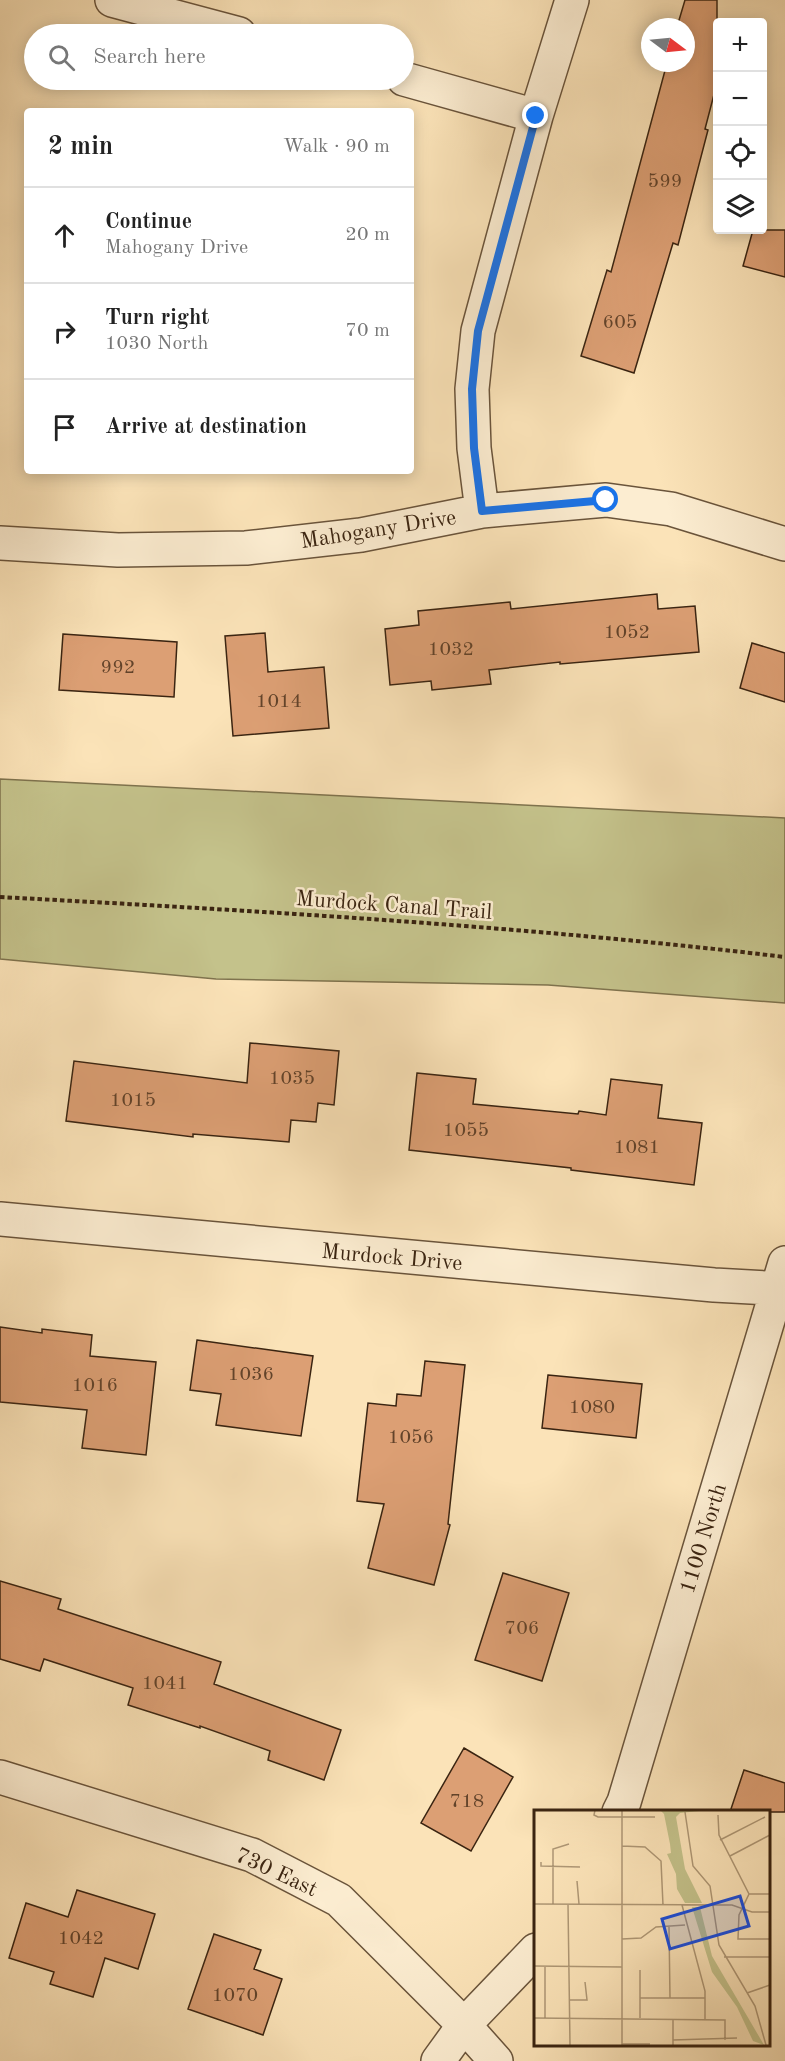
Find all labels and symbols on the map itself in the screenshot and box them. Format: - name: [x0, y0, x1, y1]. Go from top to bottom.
- north arrow: [641, 18, 695, 72]
- route end: [522, 102, 548, 128]
- house number: 599: [648, 172, 682, 192]
- house number: 605: [603, 313, 637, 333]
- route start: [592, 486, 618, 512]
- street label: Mahogany Drive: [299, 507, 458, 553]
- house number: 1052: [604, 623, 650, 643]
- house number: 1032: [428, 640, 474, 660]
- house number: 992: [101, 658, 135, 678]
- house number: 1014: [256, 692, 302, 712]
- street label: Murdock Canal Trail: [295, 888, 493, 924]
- house number: 1035: [269, 1069, 315, 1089]
- house number: 1015: [110, 1091, 156, 1111]
- house number: 1055: [443, 1121, 489, 1141]
- house number: 1081: [614, 1138, 660, 1158]
- street label: Murdock Drive: [320, 1241, 463, 1275]
- house number: 1036: [228, 1365, 274, 1385]
- house number: 1016: [72, 1376, 118, 1396]
- house number: 1080: [569, 1398, 615, 1418]
- house number: 1056: [388, 1428, 434, 1448]
- street label: 1100 North: [677, 1481, 731, 1596]
- house number: 706: [505, 1619, 539, 1639]
- house number: 1041: [142, 1674, 188, 1694]
- house number: 718: [450, 1792, 484, 1812]
- inset map: [534, 1810, 770, 2046]
- street label: 730 East: [232, 1844, 321, 1901]
- house number: 1042: [58, 1929, 104, 1949]
- house number: 1070: [212, 1986, 258, 2006]

